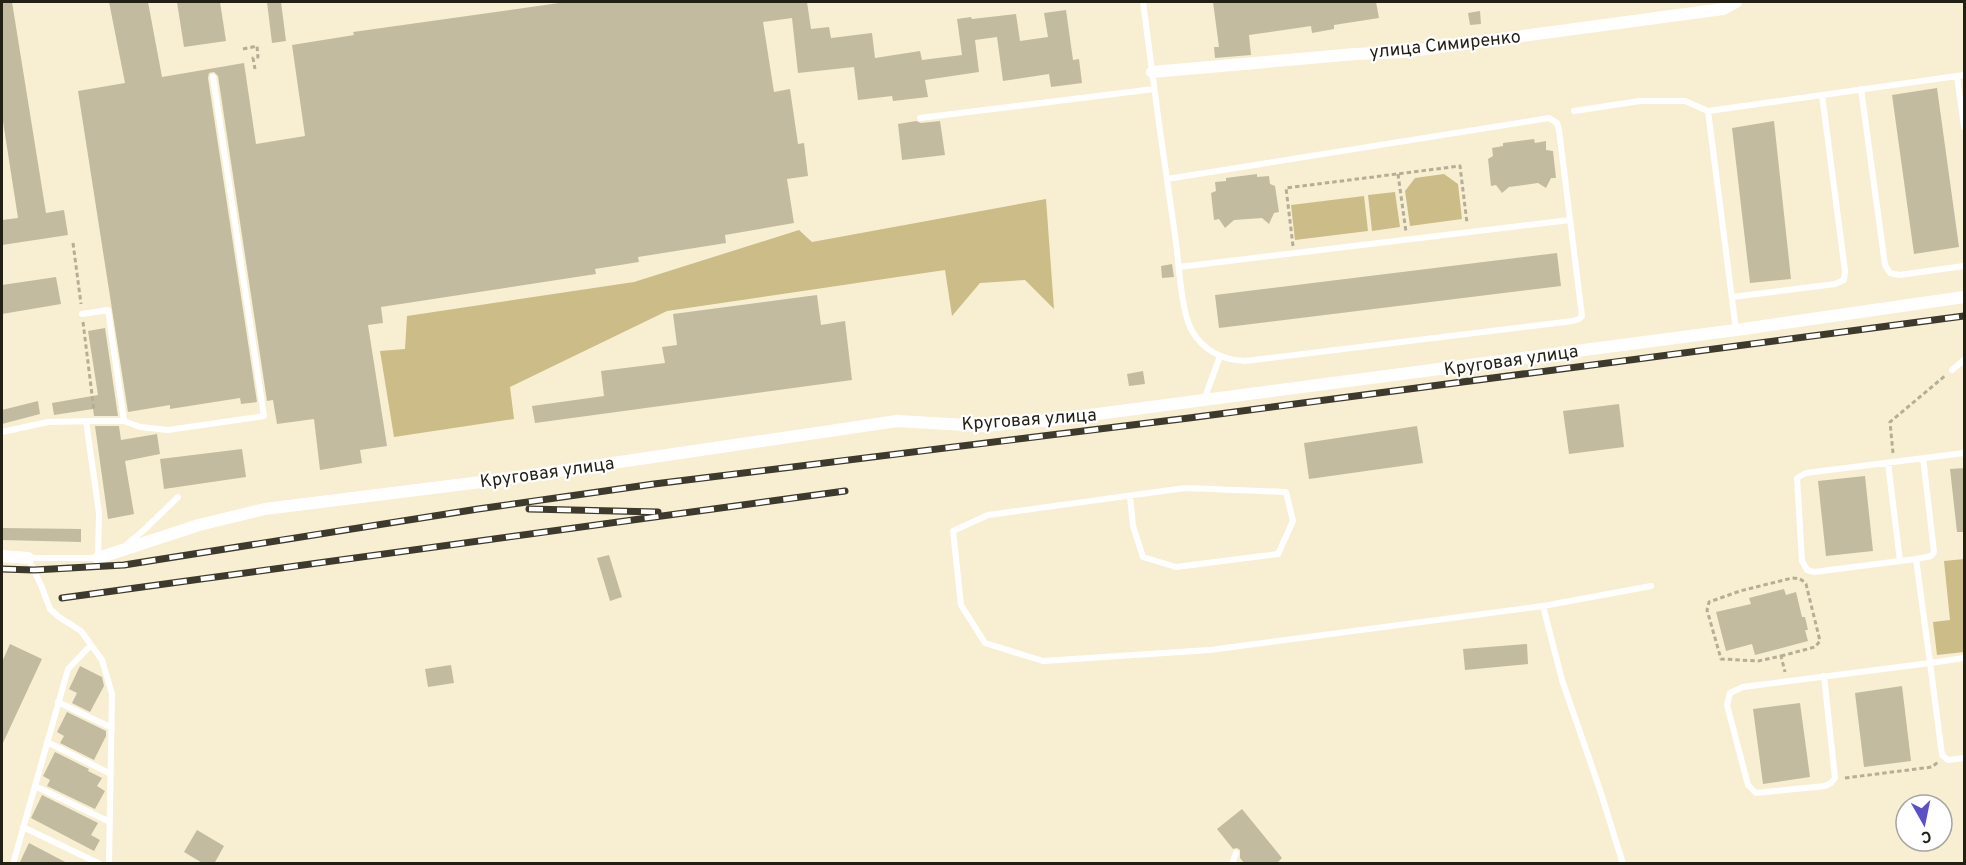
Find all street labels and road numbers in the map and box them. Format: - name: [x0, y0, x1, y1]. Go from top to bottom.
- street label: улица Симиренко: [1368, 26, 1522, 65]
- street label: Круговая улица: [1443, 341, 1580, 382]
- street label: Круговая улица: [961, 404, 1097, 437]
- street label: Круговая улица: [479, 453, 616, 494]

